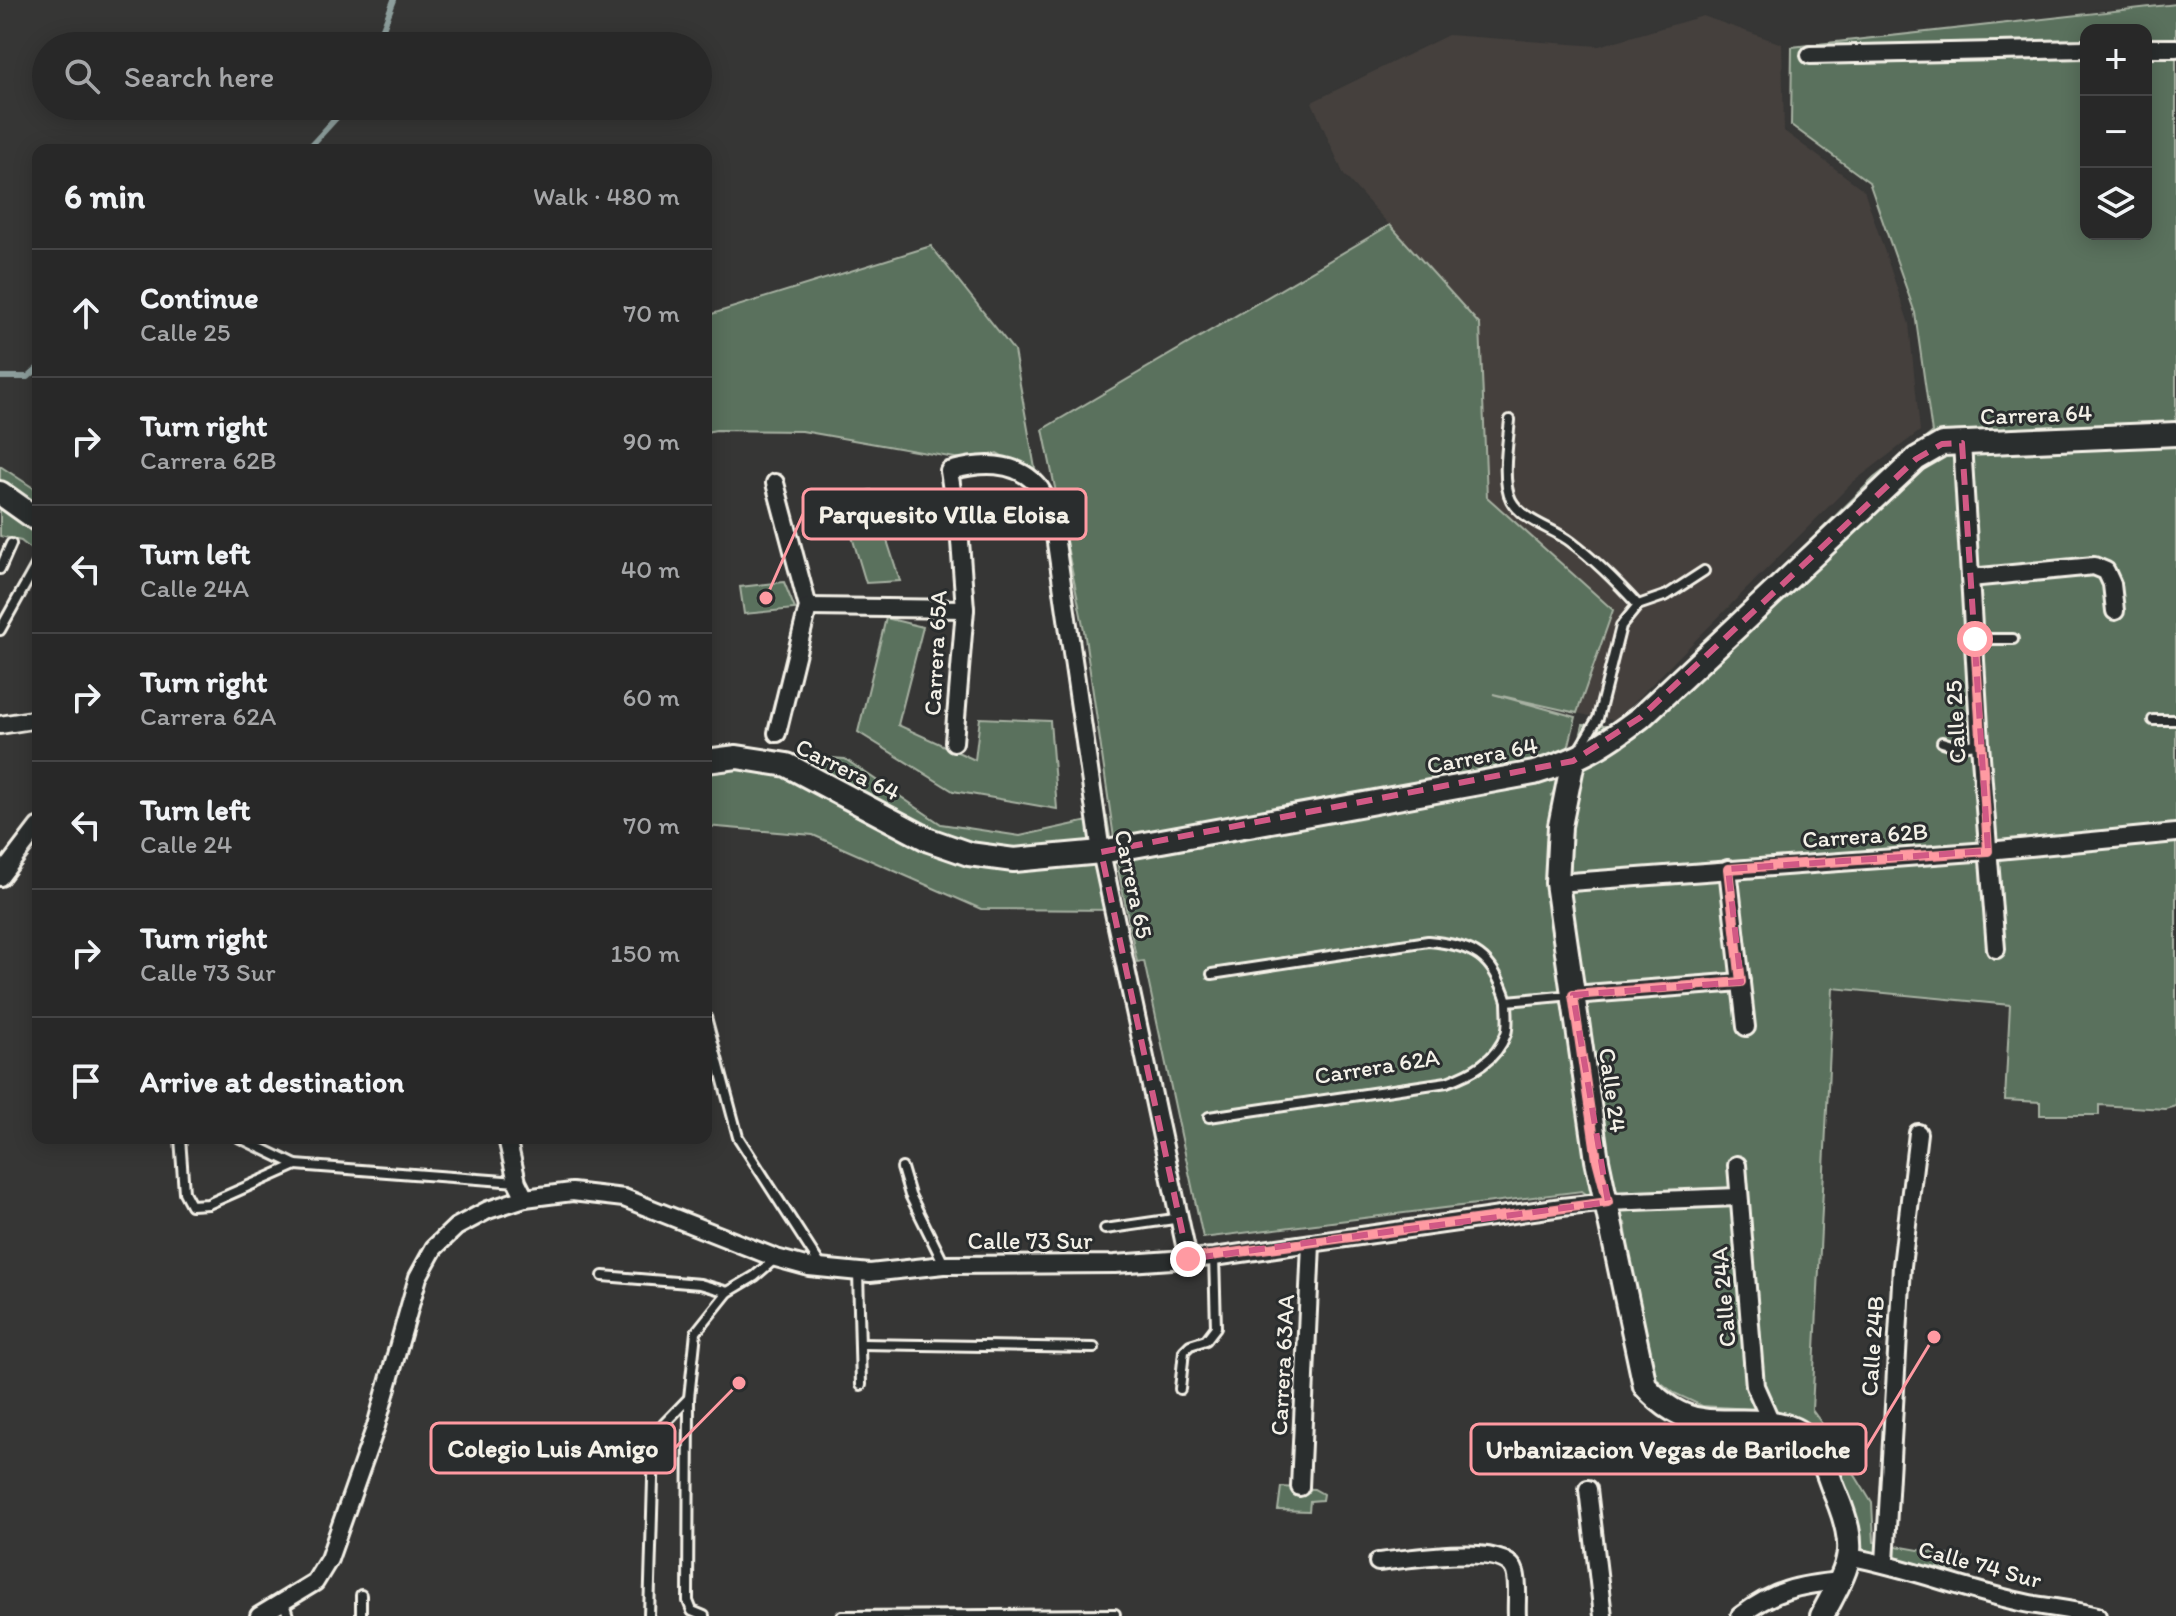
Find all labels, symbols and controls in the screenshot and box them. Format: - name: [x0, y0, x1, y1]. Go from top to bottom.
- map controls: [2080, 24, 2152, 240]
- button: +: [2080, 24, 2152, 96]
- search box: [32, 32, 712, 120]
- icon: search: [60, 54, 104, 98]
- text: Search here: [124, 58, 274, 95]
- button: −: [2080, 96, 2152, 168]
- button: layers: [2080, 168, 2152, 240]
- text: 6 min: [64, 176, 145, 217]
- text: Walk · 480 m: [533, 180, 680, 212]
- text: Continue: [140, 279, 259, 316]
- icon: ahead: [64, 291, 108, 335]
- text: 70 m: [623, 297, 680, 329]
- text: Calle 25: [140, 316, 231, 348]
- street label: Carrera 64: [1979, 398, 2093, 430]
- text: Turn right: [140, 407, 268, 444]
- icon: right: [64, 419, 108, 463]
- text: 90 m: [623, 425, 680, 457]
- text: Carrera 62B: [140, 444, 277, 476]
- callout: Parquesito VIlla Eloisa: [803, 489, 1086, 539]
- text: Parquesito VIlla Eloisa: [818, 498, 1070, 530]
- text: Turn left: [140, 535, 251, 572]
- icon: left: [64, 547, 108, 591]
- text: 40 m: [621, 553, 680, 585]
- text: Calle 24A: [140, 572, 249, 604]
- street label: Carrera 65A: [917, 589, 953, 717]
- route start: [1957, 621, 1993, 657]
- text: Turn right: [140, 663, 268, 700]
- icon: right: [64, 675, 108, 719]
- street label: Calle 25: [1938, 680, 1972, 764]
- text: 60 m: [623, 681, 680, 713]
- text: Carrera 62A: [140, 700, 276, 732]
- street label: Carrera 64: [1424, 730, 1540, 780]
- street label: Carrera 64: [791, 731, 905, 807]
- text: Turn left: [140, 791, 251, 828]
- icon: left: [64, 803, 108, 847]
- text: 70 m: [623, 809, 680, 841]
- street label: Carrera 62B: [1801, 816, 1929, 854]
- street label: Carrera 65: [1108, 827, 1160, 941]
- text: Calle 24: [140, 828, 232, 860]
- text: Turn right: [140, 919, 268, 956]
- icon: right: [64, 931, 108, 975]
- text: 150 m: [611, 937, 680, 969]
- text: Calle 73 Sur: [140, 956, 276, 988]
- street label: Carrera 62A: [1313, 1042, 1441, 1090]
- street label: Calle 24: [1593, 1046, 1633, 1134]
- icon: arrive: [64, 1059, 108, 1103]
- text: Arrive at destination: [140, 1063, 404, 1100]
- street label: Calle 73 Sur: [967, 1226, 1093, 1255]
- route end: [1170, 1241, 1206, 1277]
- street label: Calle 24A: [1704, 1246, 1742, 1348]
- street label: Carrera 63AA: [1264, 1293, 1300, 1437]
- street label: Calle 24B: [1854, 1295, 1890, 1397]
- callout: Colegio Luis Amigo: [431, 1423, 675, 1473]
- callout: Urbanizacion Vegas de Bariloche: [1471, 1424, 1866, 1474]
- text: Colegio Luis Amigo: [448, 1432, 658, 1464]
- text: Urbanizacion Vegas de Bariloche: [1486, 1433, 1850, 1465]
- street label: Calle 74 Sur: [1915, 1534, 2045, 1594]

